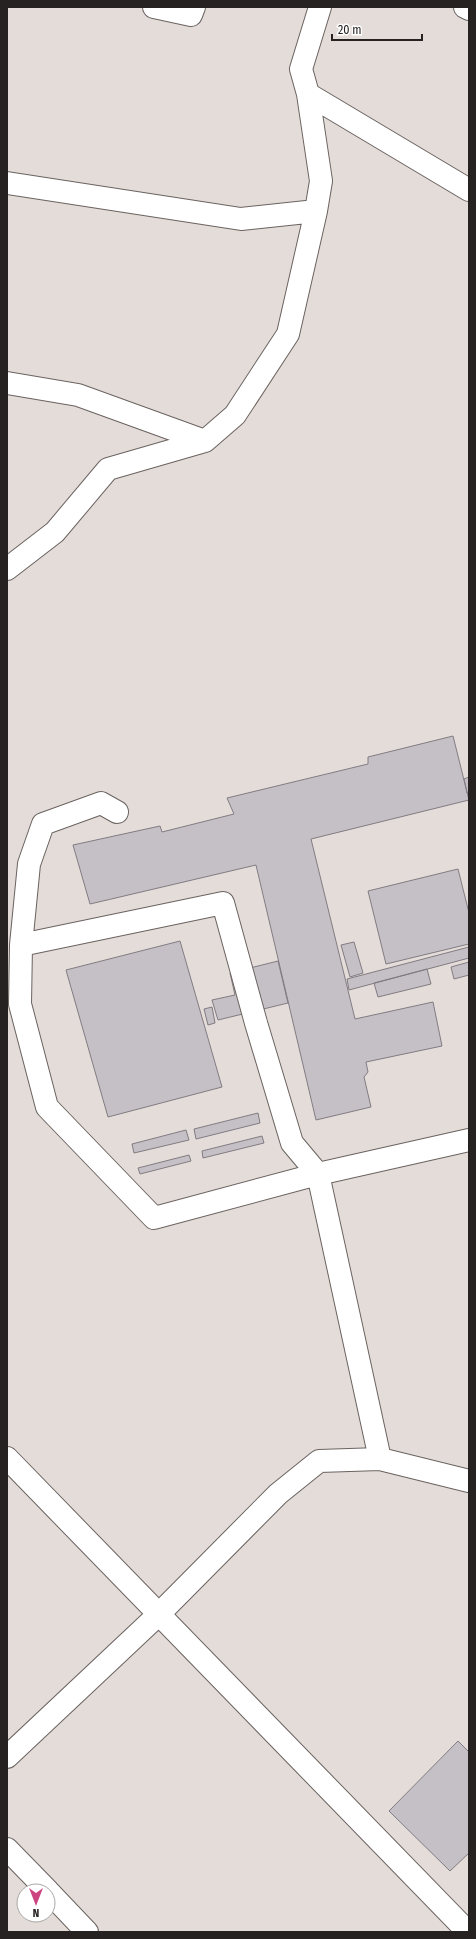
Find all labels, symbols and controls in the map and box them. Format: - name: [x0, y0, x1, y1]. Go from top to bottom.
- scale bar: [332, 16, 422, 42]
- text: 20 m: [338, 23, 362, 37]
- north arrow: [16, 1883, 56, 1923]
- text: N: [33, 1906, 39, 1919]

